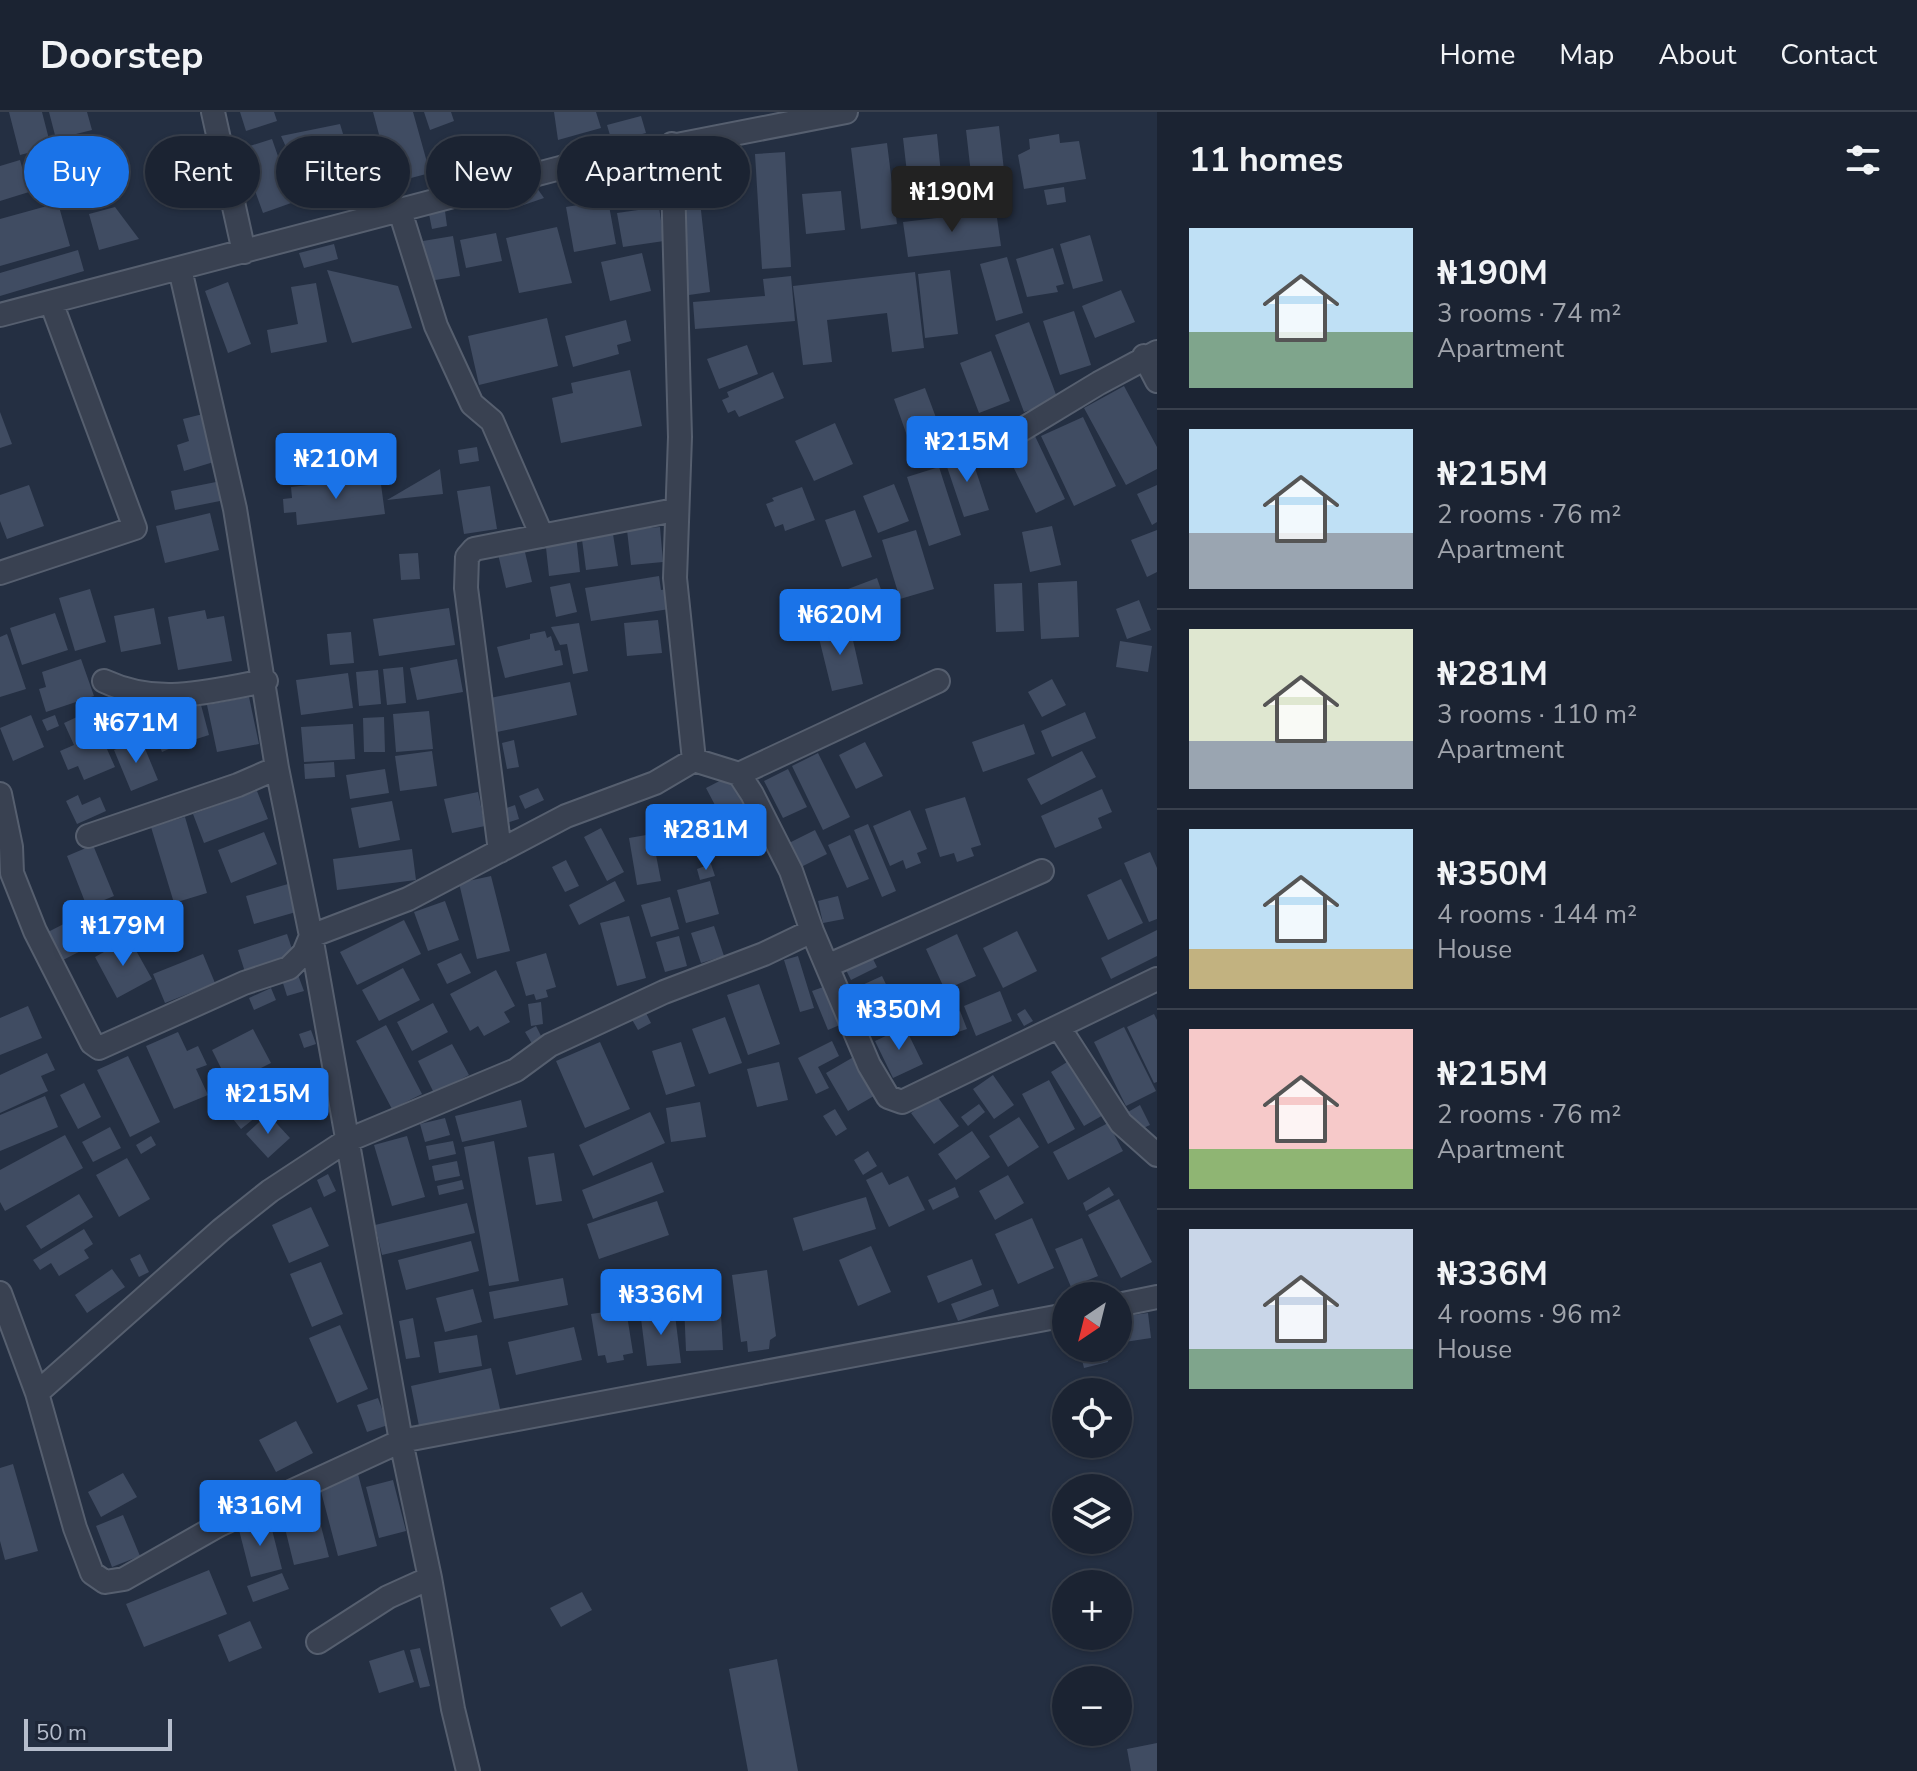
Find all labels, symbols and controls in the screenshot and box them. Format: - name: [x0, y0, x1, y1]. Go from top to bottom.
- text: Doorstep: [40, 30, 204, 81]
- text: Home: [1440, 36, 1515, 74]
- text: Map: [1559, 36, 1614, 74]
- text: About: [1658, 36, 1736, 74]
- text: Contact: [1780, 36, 1877, 74]
- chip: Buy: [24, 136, 129, 208]
- chip: Rent: [145, 136, 260, 208]
- chip: Filters: [276, 136, 410, 208]
- chip: New: [426, 136, 541, 208]
- chip: Apartment: [557, 136, 750, 208]
- text: 11 homes: [1189, 137, 1343, 183]
- icon: filters: [1841, 138, 1885, 182]
- pin: ₦190M: [896, 166, 1008, 234]
- text: ₦190M: [910, 174, 994, 209]
- text: ₦190M: [1437, 250, 1548, 296]
- icon: home: [1253, 260, 1349, 356]
- text: 3 rooms · 74 m²: [1437, 296, 1621, 331]
- text: Apartment: [1437, 331, 1564, 366]
- pin: ₦215M: [911, 416, 1023, 484]
- text: ₦215M: [925, 424, 1009, 459]
- pin: ₦210M: [280, 433, 392, 501]
- text: ₦210M: [294, 441, 378, 476]
- text: ₦215M: [1437, 451, 1548, 497]
- icon: home: [1253, 461, 1349, 557]
- text: 2 rooms · 76 m²: [1437, 497, 1621, 532]
- text: Apartment: [1437, 532, 1564, 567]
- pin: ₦620M: [784, 589, 896, 657]
- text: ₦620M: [798, 597, 882, 632]
- text: ₦281M: [1437, 651, 1548, 697]
- icon: home: [1253, 661, 1349, 757]
- pin: ₦671M: [80, 697, 192, 765]
- text: 3 rooms · 110 m²: [1437, 697, 1637, 732]
- text: ₦671M: [94, 705, 178, 740]
- text: Apartment: [1437, 732, 1564, 767]
- pin: ₦281M: [650, 804, 762, 872]
- text: ₦281M: [664, 812, 748, 847]
- text: ₦350M: [1437, 851, 1548, 897]
- icon: home: [1253, 861, 1349, 957]
- text: 4 rooms · 144 m²: [1437, 897, 1637, 932]
- pin: ₦179M: [67, 900, 179, 968]
- text: ₦179M: [81, 908, 165, 943]
- text: House: [1437, 932, 1512, 967]
- pin: ₦350M: [843, 984, 955, 1052]
- text: ₦350M: [857, 992, 941, 1027]
- text: ₦215M: [1437, 1051, 1548, 1097]
- icon: home: [1253, 1061, 1349, 1157]
- pin: ₦215M: [212, 1068, 324, 1136]
- text: ₦215M: [226, 1076, 310, 1111]
- text: 2 rooms · 76 m²: [1437, 1097, 1621, 1132]
- text: Apartment: [1437, 1132, 1564, 1167]
- text: ₦336M: [1437, 1251, 1548, 1297]
- icon: home: [1253, 1261, 1349, 1357]
- pin: ₦336M: [605, 1269, 717, 1337]
- text: ₦336M: [619, 1277, 703, 1312]
- north arrow: [1052, 1282, 1132, 1362]
- map controls: [1052, 1282, 1132, 1746]
- text: 4 rooms · 96 m²: [1437, 1297, 1621, 1332]
- text: House: [1437, 1332, 1512, 1367]
- button: locate: [1052, 1378, 1132, 1458]
- button: layers: [1052, 1474, 1132, 1554]
- pin: ₦316M: [204, 1480, 316, 1548]
- text: ₦316M: [218, 1488, 302, 1523]
- button: +: [1052, 1570, 1132, 1650]
- button: −: [1052, 1666, 1132, 1746]
- scale bar: [24, 1715, 172, 1751]
- text: 50 m: [36, 1718, 87, 1748]

